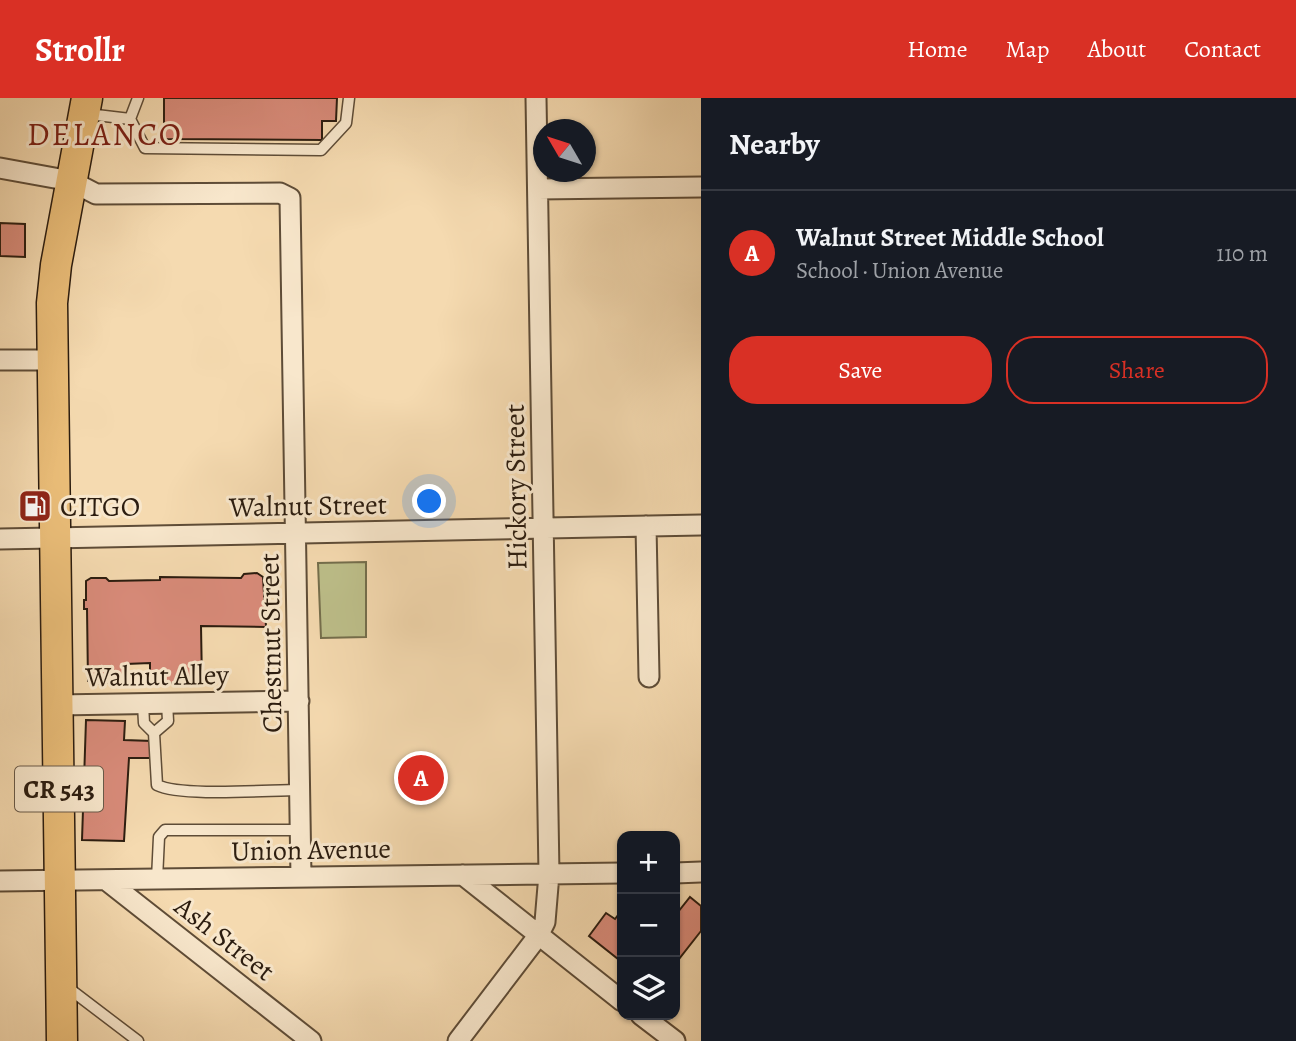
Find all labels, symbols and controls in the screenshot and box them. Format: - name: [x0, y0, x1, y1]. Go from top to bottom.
- text: Strollr: [35, 27, 125, 72]
- text: Home: [907, 33, 968, 65]
- text: Map: [1006, 33, 1050, 65]
- text: About: [1088, 33, 1146, 65]
- text: Contact: [1184, 33, 1261, 65]
- district label: DELANCO: [27, 112, 183, 156]
- north arrow: [533, 119, 596, 182]
- text: Nearby: [729, 124, 820, 164]
- text: Walnut Street Middle School: [796, 220, 1104, 255]
- text: A: [745, 238, 759, 269]
- text: 110 m: [1216, 238, 1268, 269]
- text: School · Union Avenue: [796, 255, 1003, 286]
- button: Save: [729, 336, 992, 404]
- button: Share: [1006, 336, 1268, 404]
- street label: Hickory Street: [496, 404, 536, 570]
- your location: [412, 484, 446, 518]
- street label: Walnut Street: [228, 486, 387, 526]
- fuel station icon: CITGO: [16, 487, 54, 525]
- place label: CITGO: [60, 488, 140, 526]
- street label: Chestnut Street: [250, 553, 292, 733]
- street label: Walnut Alley: [84, 656, 230, 696]
- pin: A: [398, 752, 444, 804]
- road number: CR 543: [15, 766, 103, 811]
- street label: Union Avenue: [231, 830, 391, 870]
- map controls: [617, 831, 680, 1020]
- button: +: [617, 831, 680, 894]
- street label: Ash Street: [166, 887, 282, 990]
- button: −: [617, 894, 680, 957]
- button: layers: [617, 957, 680, 1020]

